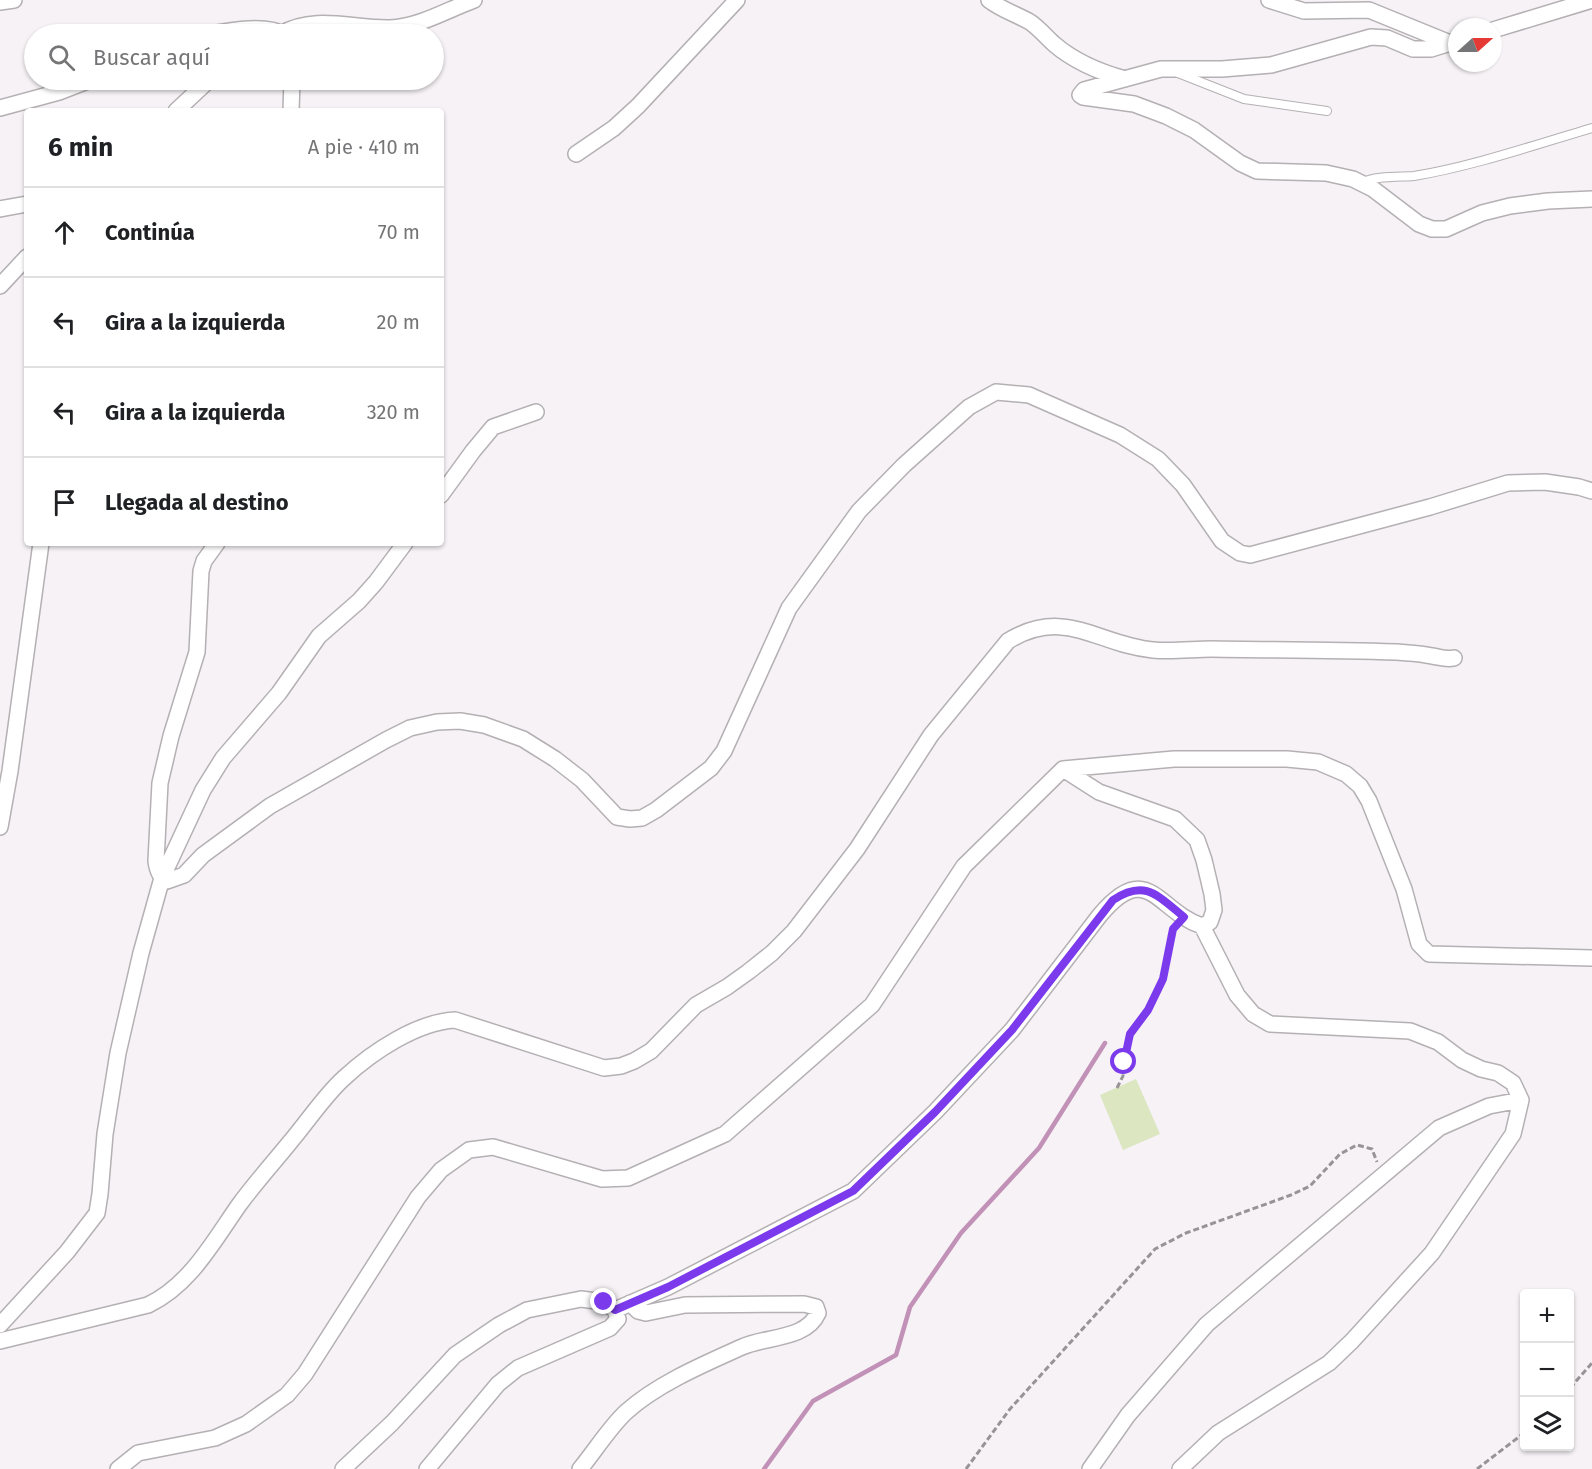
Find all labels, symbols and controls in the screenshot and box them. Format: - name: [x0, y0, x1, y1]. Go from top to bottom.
- north arrow: [1448, 18, 1502, 72]
- search box: [24, 24, 444, 90]
- icon: search: [45, 41, 78, 74]
- text: Buscar aquí: [93, 44, 210, 71]
- text: 6 min: [48, 132, 113, 163]
- text: A pie · 410 m: [308, 135, 420, 159]
- icon: ahead: [48, 216, 81, 249]
- text: Continúa: [105, 219, 195, 246]
- text: 70 m: [378, 220, 420, 244]
- icon: left: [48, 306, 81, 339]
- text: Gira a la izquierda: [105, 309, 285, 336]
- text: 20 m: [377, 310, 420, 334]
- icon: left: [48, 396, 81, 429]
- text: Gira a la izquierda: [105, 399, 285, 426]
- text: 320 m: [367, 400, 420, 424]
- icon: arrive: [48, 486, 81, 519]
- text: Llegada al destino: [105, 489, 289, 516]
- route start: [1110, 1048, 1136, 1074]
- route end: [590, 1288, 616, 1314]
- map controls: [1520, 1289, 1574, 1451]
- button: +: [1520, 1289, 1574, 1343]
- button: −: [1520, 1343, 1574, 1397]
- button: layers: [1520, 1397, 1574, 1451]

